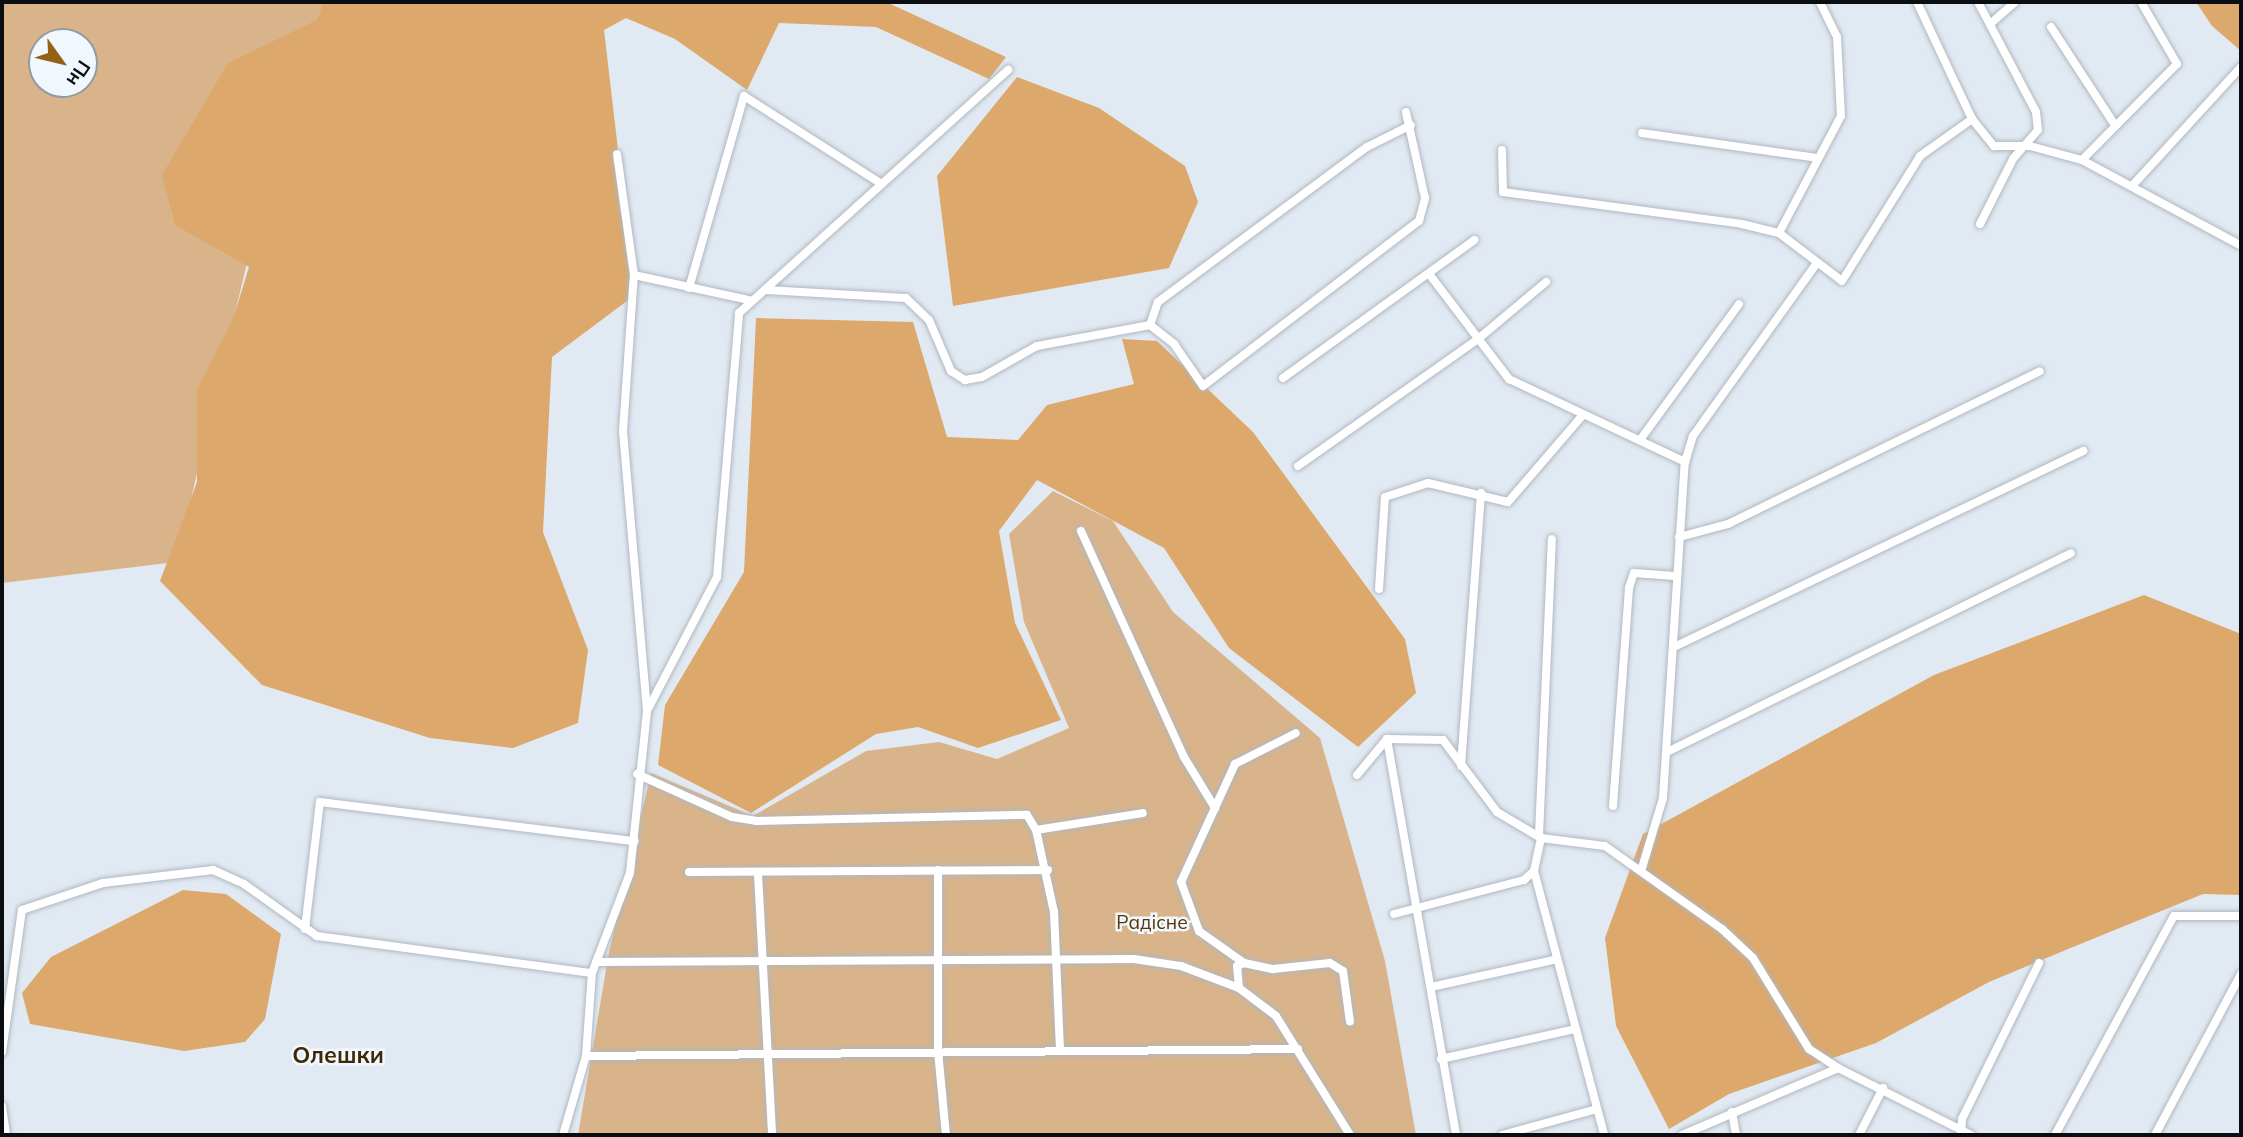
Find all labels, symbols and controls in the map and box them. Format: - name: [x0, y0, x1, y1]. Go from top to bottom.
- north arrow: [28, 28, 98, 98]
- text: Пн: [61, 56, 96, 91]
- park label: Радісне: [1116, 912, 1188, 934]
- district label: Олешки: [292, 1041, 384, 1069]

